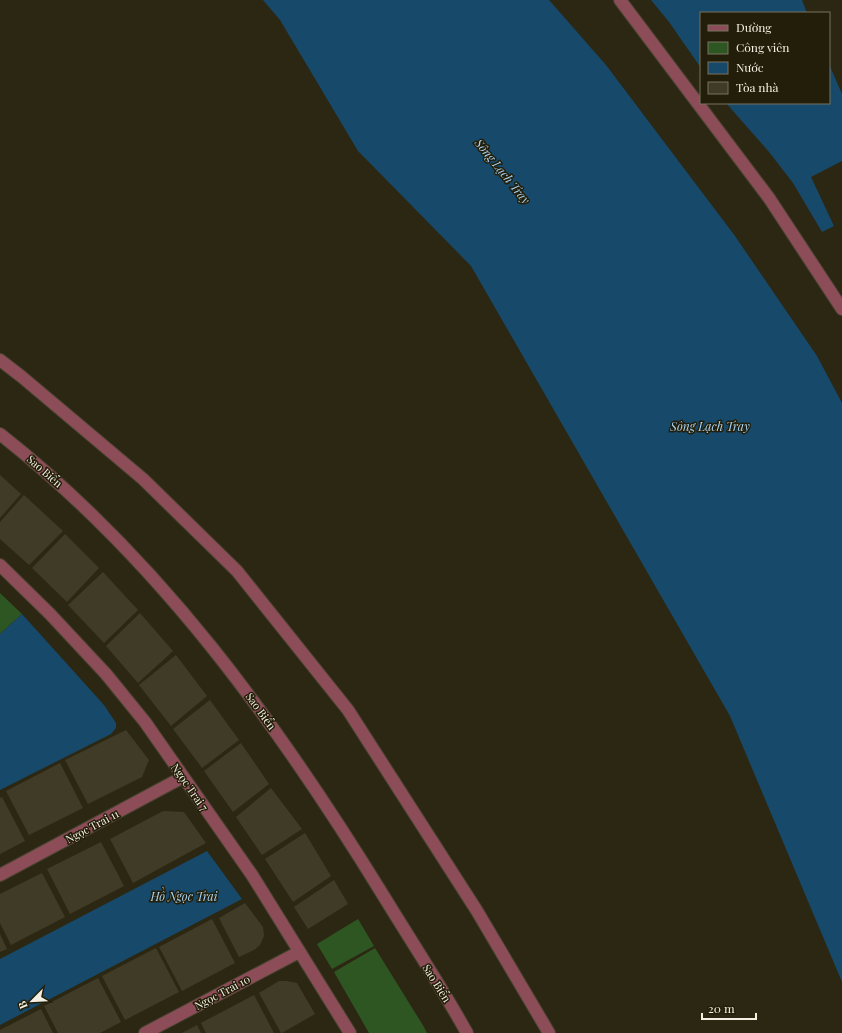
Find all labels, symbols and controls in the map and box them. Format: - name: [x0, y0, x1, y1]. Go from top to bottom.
- legend: [700, 12, 830, 104]
- text: Đường: [736, 19, 772, 35]
- text: Công viên: [736, 39, 790, 55]
- text: Nước: [736, 59, 764, 75]
- text: Tòa nhà: [736, 79, 779, 95]
- water label: Sông Lạch Tray: [471, 134, 534, 207]
- water label: Sông Lạch Tray: [669, 418, 750, 434]
- street label: Sao Biển: [24, 451, 66, 491]
- street label: Sao Biển: [242, 689, 280, 733]
- street label: Ngọc Trai 7: [168, 760, 212, 814]
- street label: Ngọc Trai 11: [63, 806, 121, 846]
- water label: Hồ Ngọc Trai: [150, 886, 218, 904]
- street label: Sao Biển: [419, 961, 455, 1005]
- street label: Ngọc Trai 10: [192, 971, 253, 1013]
- north arrow: [12, 981, 52, 1021]
- scale bar: [702, 995, 756, 1021]
- text: B: [14, 998, 31, 1012]
- text: 20 m: [708, 1000, 735, 1016]

